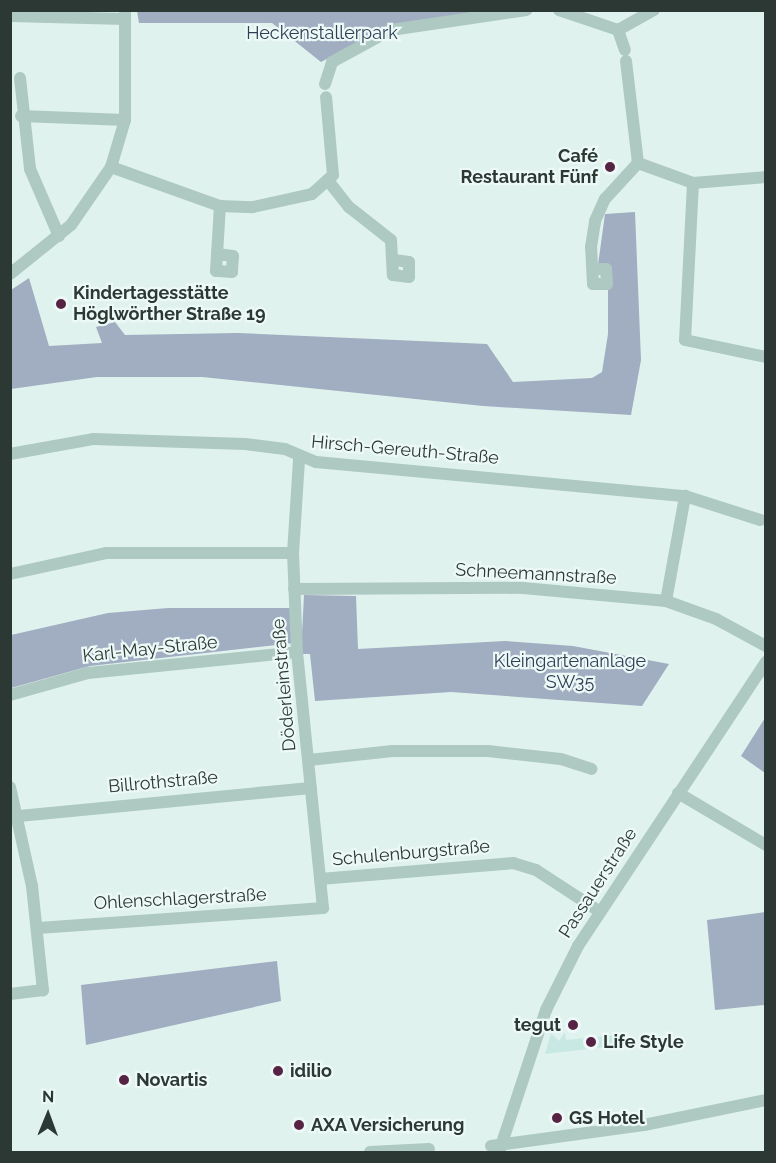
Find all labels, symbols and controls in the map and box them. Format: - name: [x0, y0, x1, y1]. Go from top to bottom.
- park label: Heckenstallerpark: [246, 22, 398, 44]
- place label: Café Restaurant Fünf: [460, 146, 598, 188]
- marker: Café Restaurant Fünf: [603, 160, 617, 174]
- place label: Kindertagesstätte Höglwörther Straße 19: [73, 283, 266, 326]
- marker: Kindertagesstätte Höglwörther Straße 19: [54, 297, 68, 311]
- street label: Hirsch-Gereuth-Straße: [310, 431, 500, 469]
- street label: Schneemannstraße: [455, 559, 617, 589]
- street label: Döderleinstraße: [267, 618, 301, 752]
- street label: Karl-May-Straße: [81, 631, 219, 667]
- park label: Kleingartenanlage SW35: [494, 651, 646, 694]
- street label: Billrothstraße: [107, 766, 219, 798]
- street label: Passauerstraße: [554, 824, 642, 942]
- street label: Schulenburgstraße: [331, 835, 491, 871]
- street label: Ohlenschlagerstraße: [93, 884, 267, 914]
- place label: tegut: [514, 1014, 561, 1036]
- marker: tegut: [566, 1018, 580, 1032]
- place label: Life Style: [603, 1031, 684, 1053]
- marker: Life Style: [584, 1035, 598, 1049]
- place label: idilio: [290, 1060, 332, 1082]
- marker: idilio: [271, 1064, 285, 1078]
- place label: Novartis: [136, 1069, 207, 1091]
- marker: Novartis: [117, 1073, 131, 1087]
- north arrow: [18, 1085, 78, 1145]
- text: N: [42, 1087, 55, 1106]
- place label: GS Hotel: [569, 1107, 645, 1129]
- marker: GS Hotel: [550, 1111, 564, 1125]
- place label: AXA Versicherung: [311, 1114, 465, 1136]
- marker: AXA Versicherung: [292, 1118, 306, 1132]

